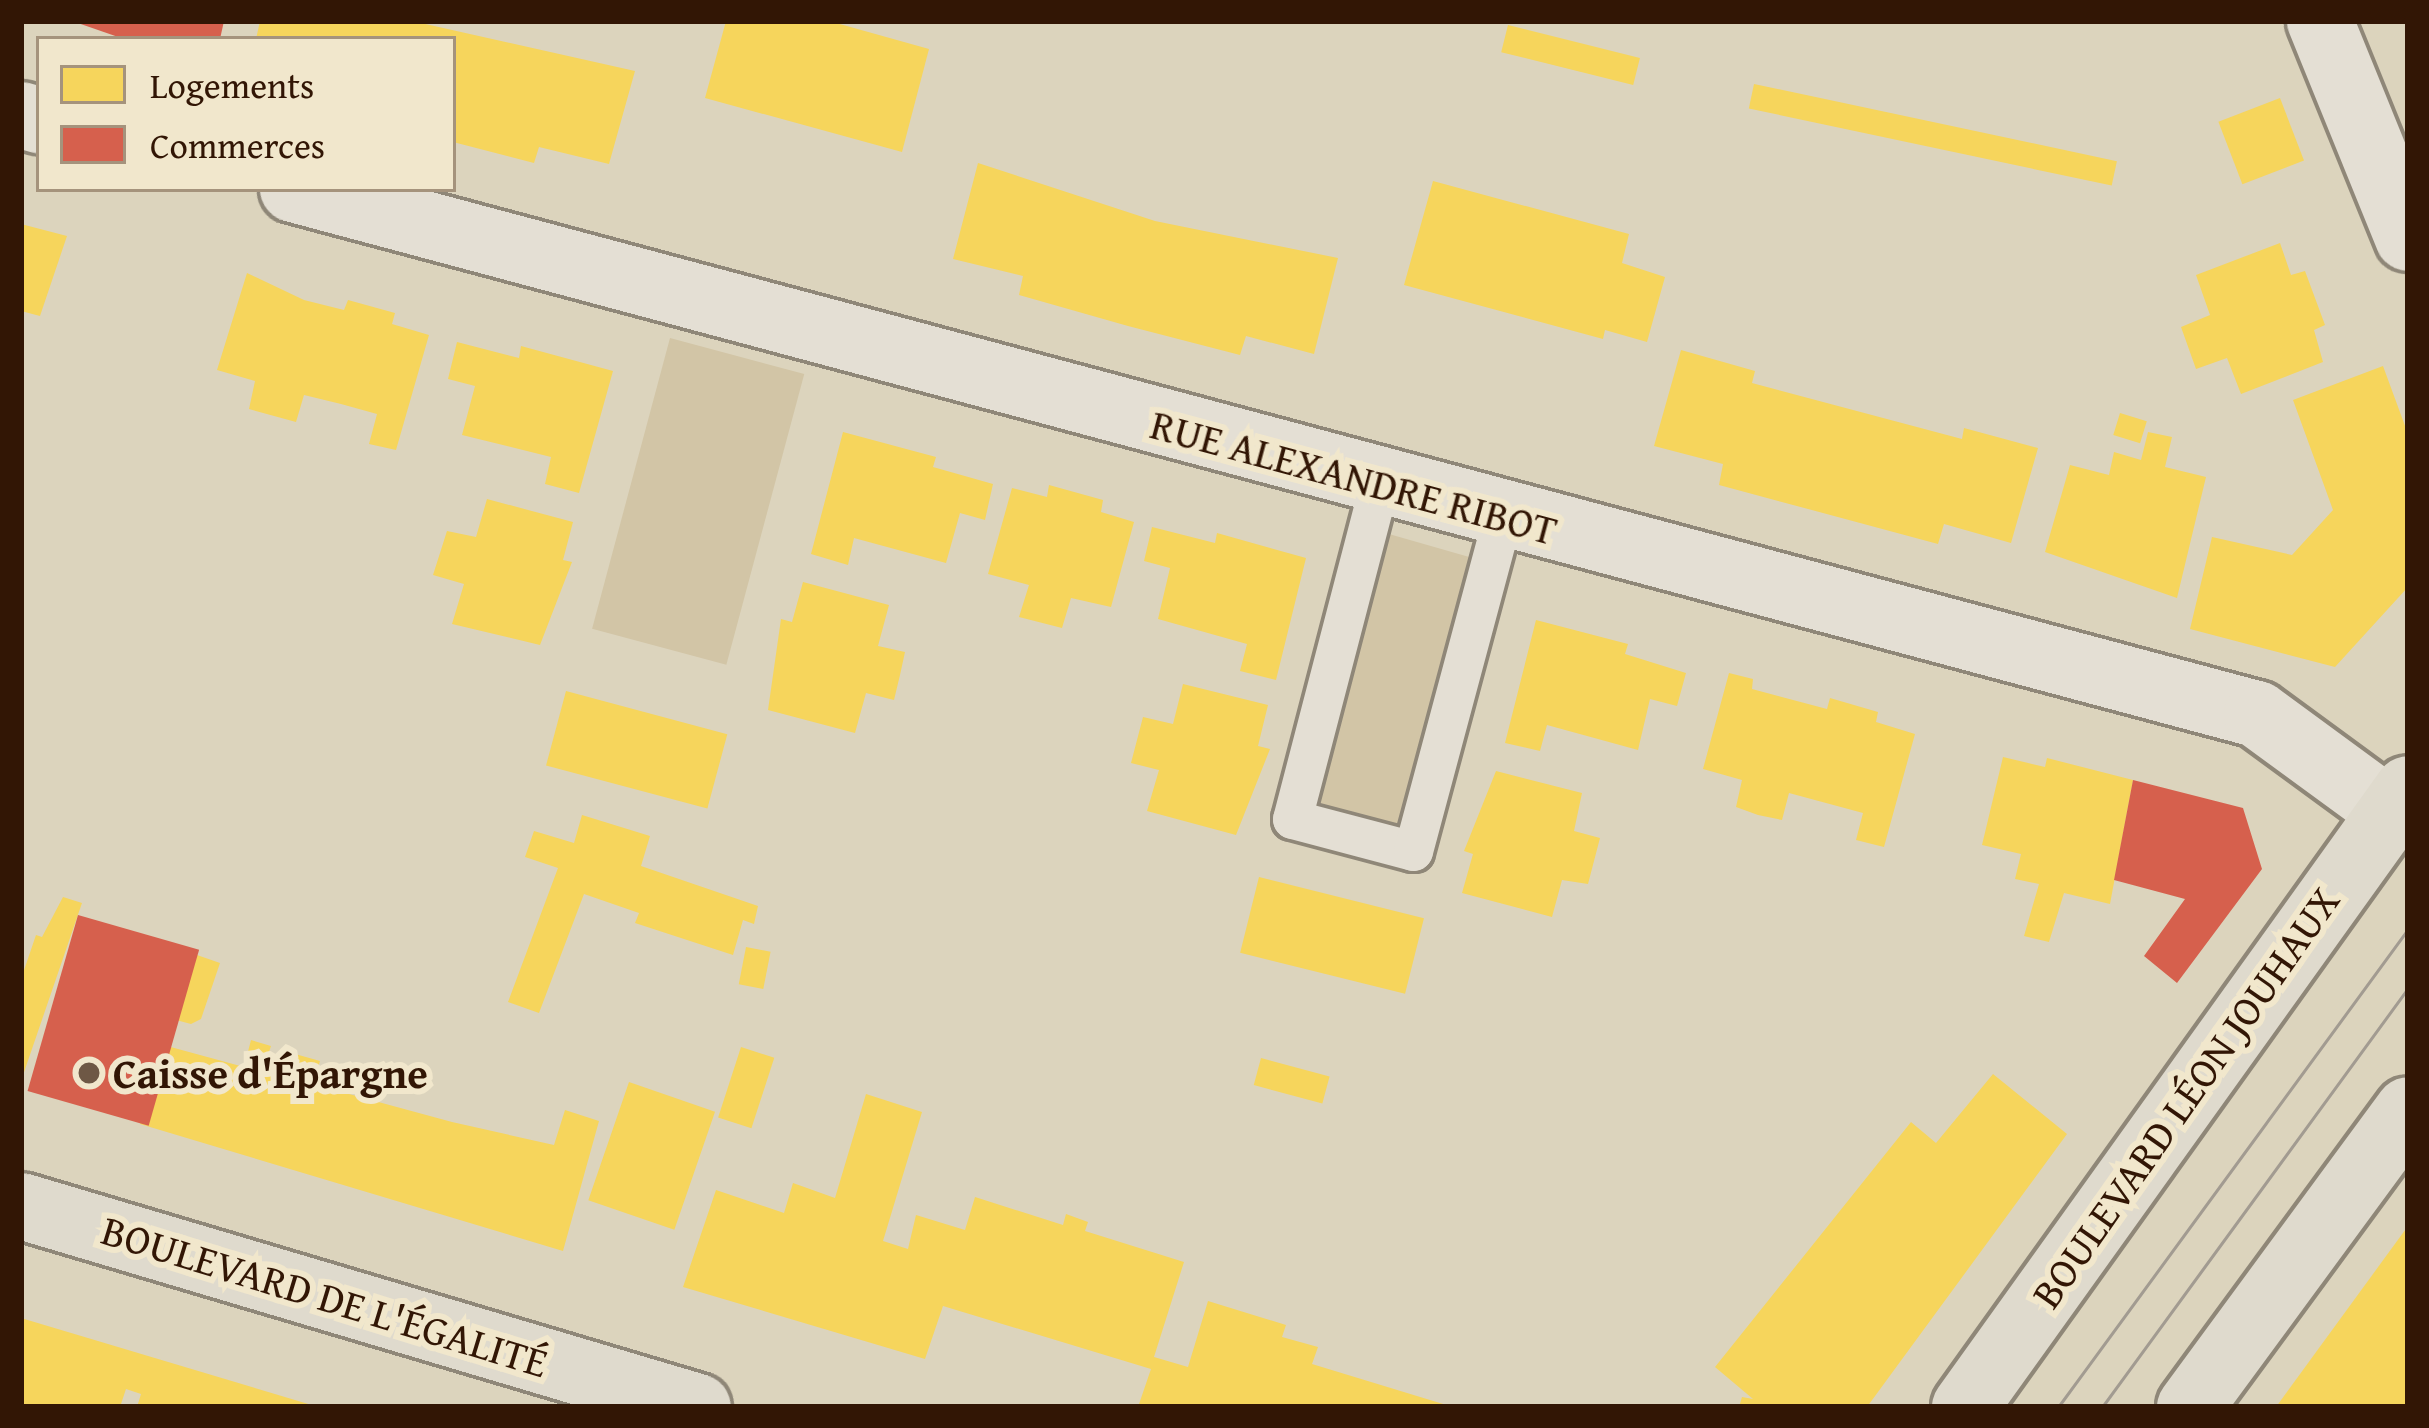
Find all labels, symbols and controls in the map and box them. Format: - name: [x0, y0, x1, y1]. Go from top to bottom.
- legend: [36, 36, 456, 192]
- text: Logements: [150, 58, 314, 111]
- text: Commerces: [150, 118, 325, 171]
- street label: RUE ALEXANDRE RIBOT: [1145, 398, 1563, 556]
- street label: BOULEVARD LÉON JOUHAUX: [2020, 877, 2350, 1317]
- place label: Caisse d'Épargne: [113, 1048, 428, 1098]
- marker: Caisse d'Épargne: [76, 1060, 102, 1086]
- street label: BOULEVARD DE L'ÉGALITÉ: [96, 1204, 554, 1388]

